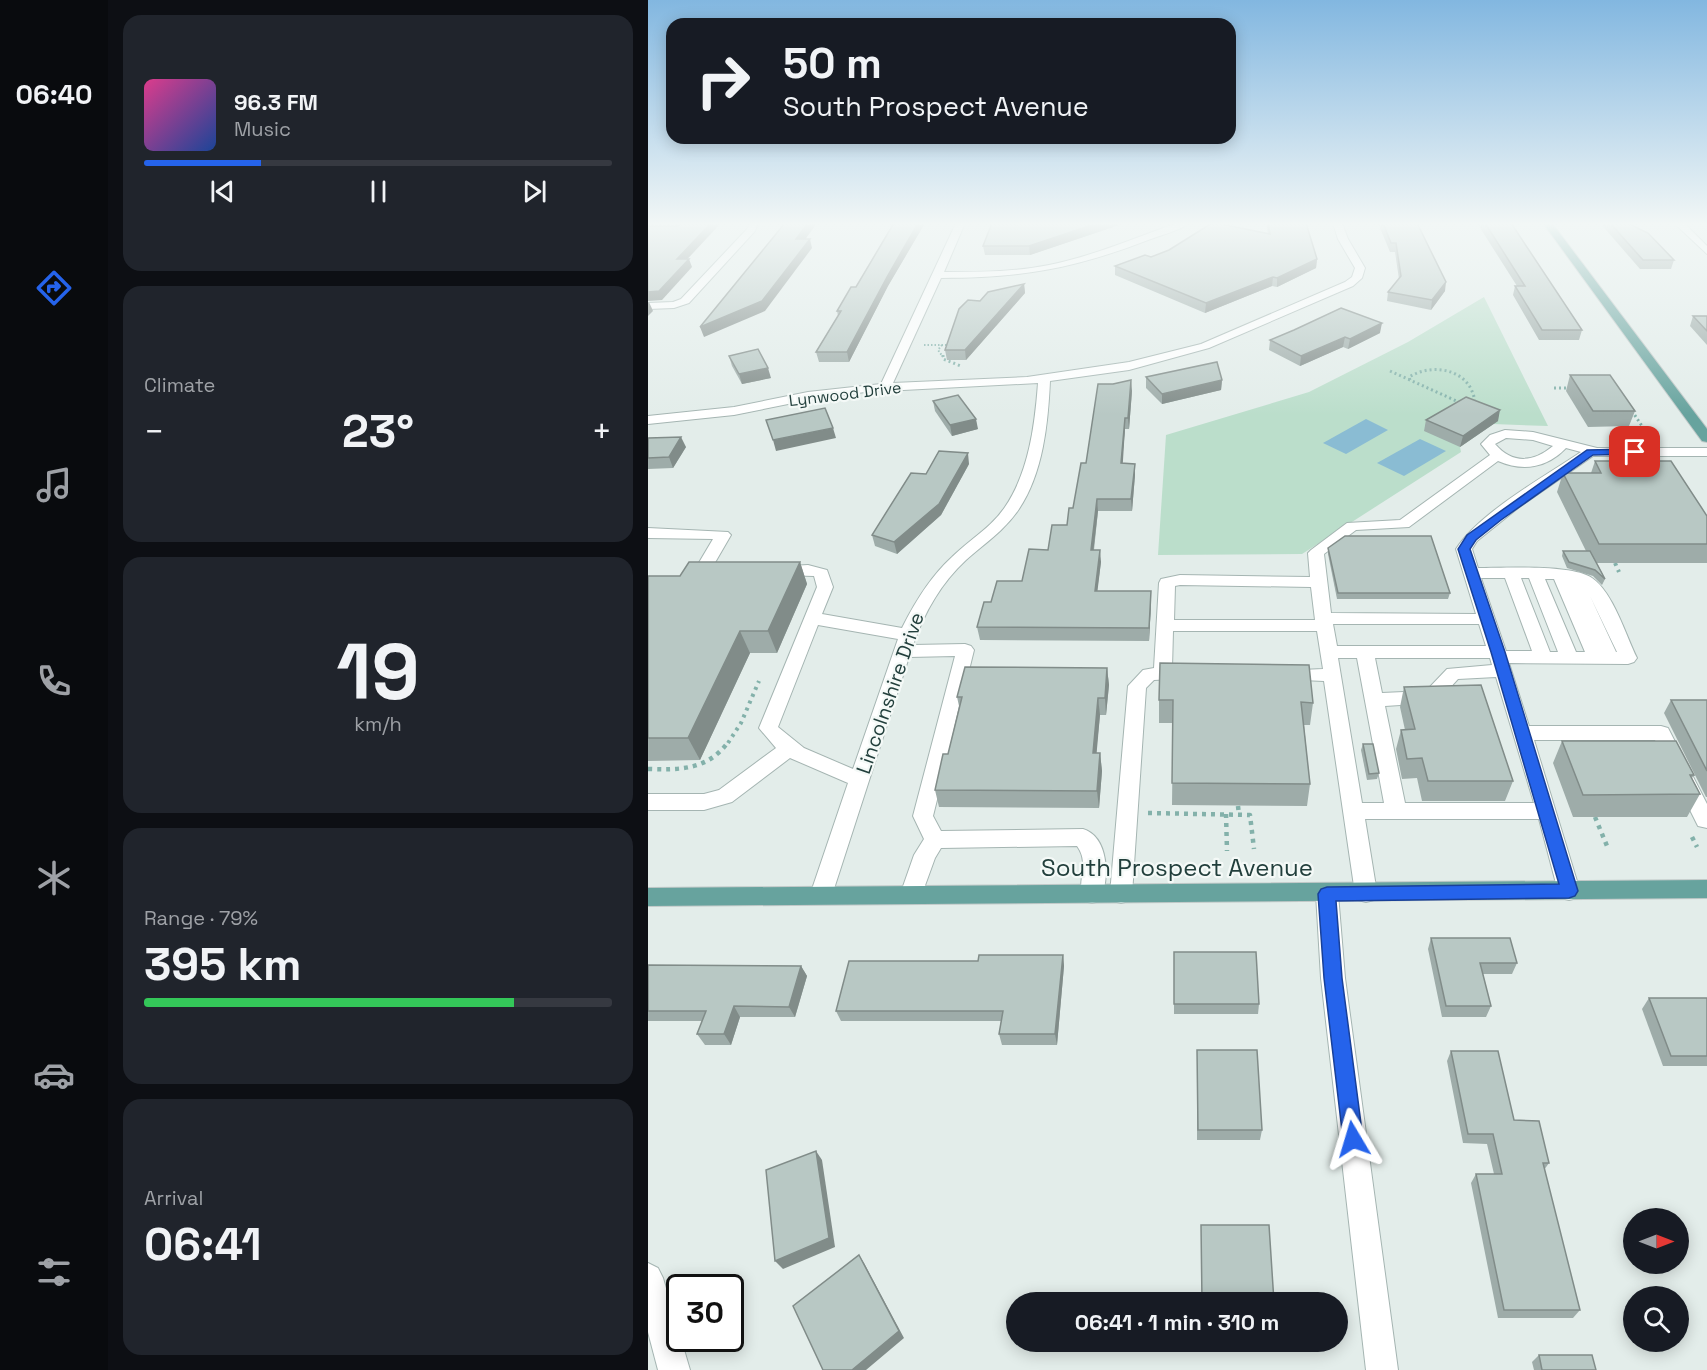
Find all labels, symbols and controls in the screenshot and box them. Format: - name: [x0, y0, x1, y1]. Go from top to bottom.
- text: 50 m: [783, 37, 882, 90]
- icon: right: [684, 42, 762, 120]
- text: 06:40: [16, 77, 92, 112]
- text: 96.3 FM: [234, 88, 318, 116]
- text: South Prospect Avenue: [783, 89, 1089, 124]
- text: Music: [234, 116, 291, 142]
- icon: previous: [206, 175, 239, 208]
- icon: pause: [362, 175, 395, 208]
- icon: next: [518, 175, 551, 208]
- icon: directions: [33, 267, 75, 309]
- text: Climate: [144, 372, 215, 398]
- street label: Lynwood Drive: [787, 377, 903, 411]
- text: 23°: [342, 403, 414, 460]
- text: −: [144, 411, 164, 453]
- text: +: [592, 411, 612, 453]
- pin: [1609, 426, 1660, 477]
- icon: arrive: [1618, 435, 1651, 468]
- icon: music: [33, 464, 75, 506]
- street label: Lincolnshire Drive: [850, 609, 930, 777]
- text: 19: [336, 622, 420, 722]
- icon: phone: [33, 660, 75, 702]
- text: km/h: [354, 711, 402, 737]
- street label: South Prospect Avenue: [1041, 852, 1313, 883]
- icon: climate: [33, 857, 75, 899]
- text: Range · 79%: [144, 905, 258, 931]
- text: 395 km: [144, 936, 301, 993]
- icon: car: [33, 1054, 75, 1096]
- position arrow: [1321, 1107, 1385, 1171]
- text: Arrival: [144, 1185, 203, 1211]
- north arrow: [1623, 1208, 1689, 1274]
- map controls: [1623, 1208, 1689, 1352]
- text: 06:41: [144, 1216, 262, 1273]
- icon: filters: [33, 1251, 75, 1293]
- speed limit sign: 30: [666, 1274, 744, 1352]
- button: search: [1623, 1286, 1689, 1352]
- text: 06:41 · 1 min · 310 m: [1075, 1308, 1279, 1336]

